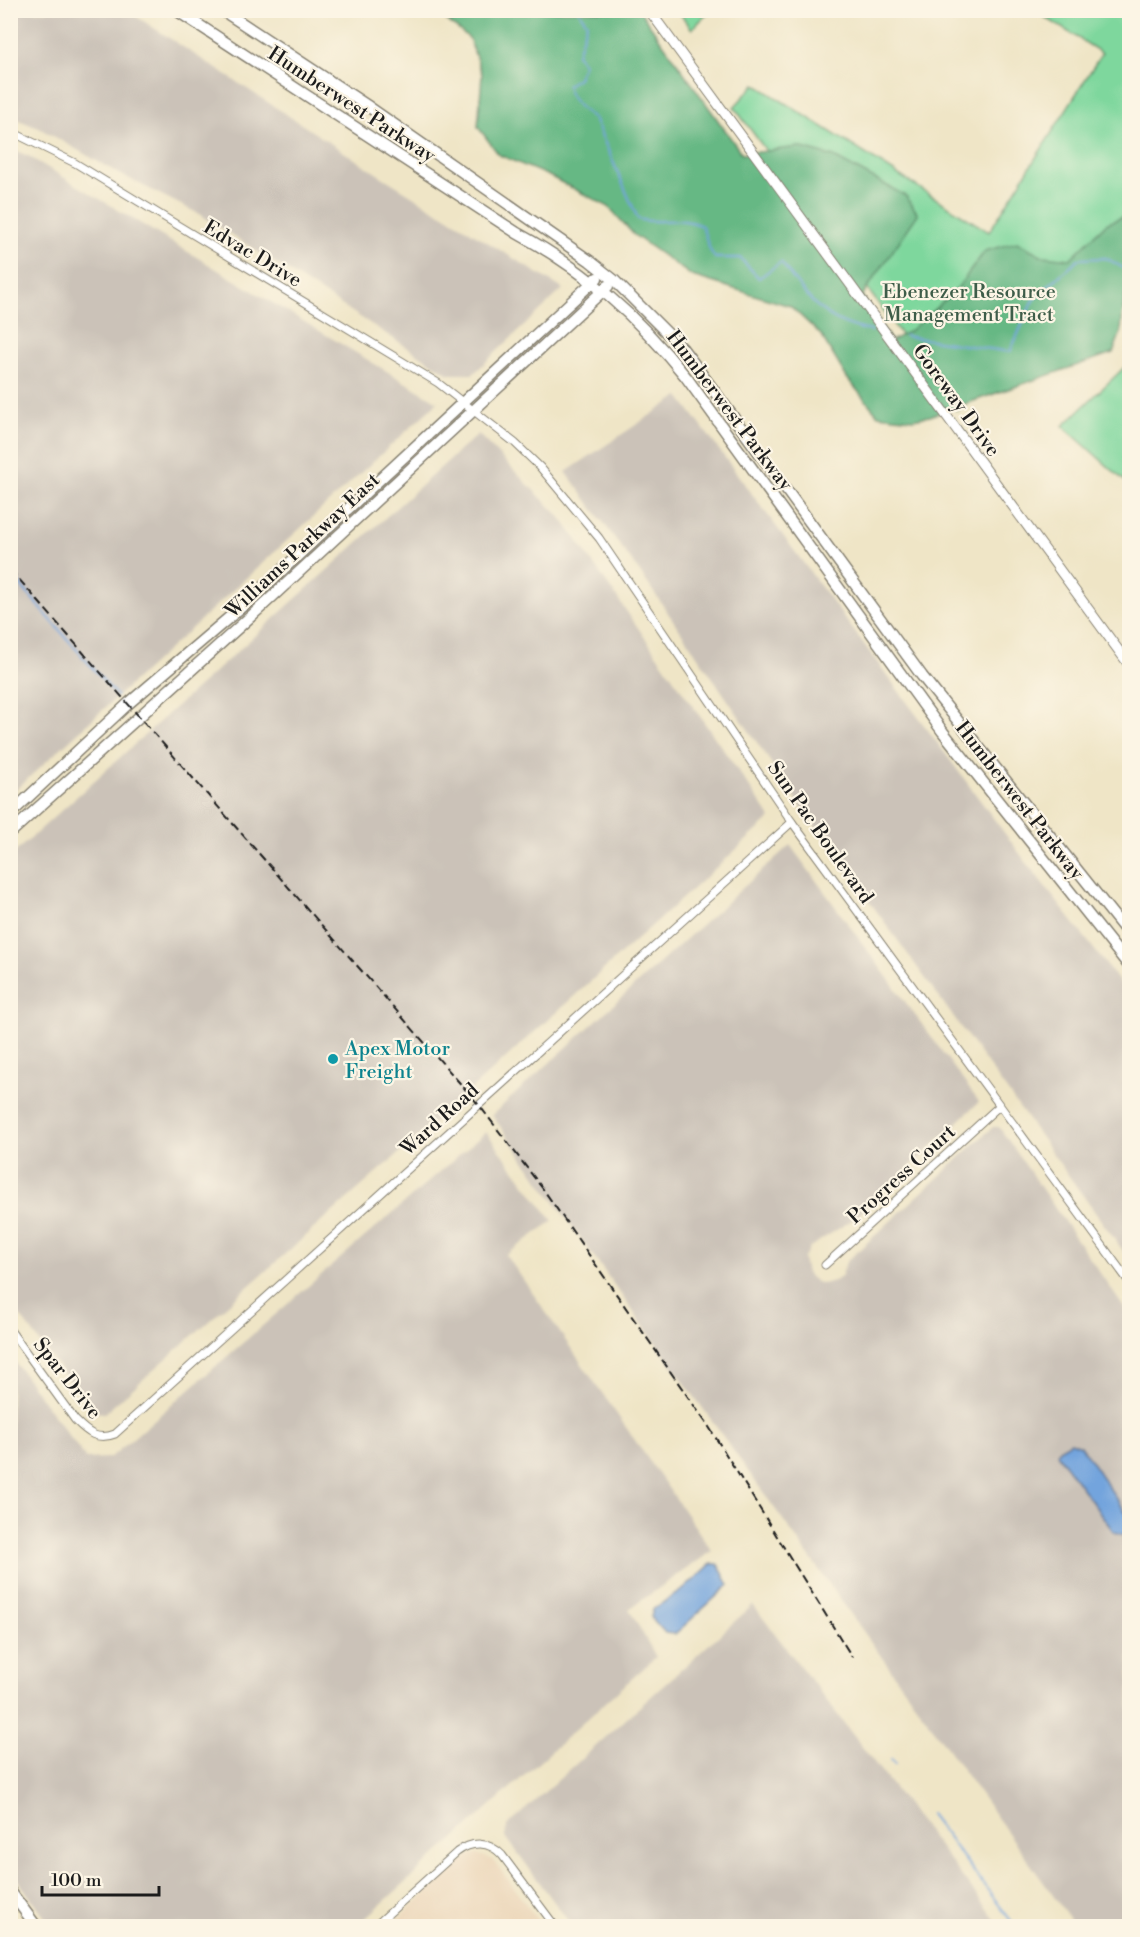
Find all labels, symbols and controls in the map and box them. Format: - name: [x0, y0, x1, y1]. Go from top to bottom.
- street label: Humberwest Parkway: [263, 42, 440, 169]
- street label: Edvac Drive: [198, 215, 306, 293]
- park label: Ebenezer Resource Management Tract: [882, 280, 1056, 328]
- street label: Humberwest Parkway: [660, 326, 798, 496]
- street label: Goreway Drive: [907, 340, 1005, 462]
- street label: Williams Parkway East: [220, 468, 385, 625]
- street label: Humberwest Parkway: [949, 716, 1089, 886]
- street label: Sun Pac Boulevard: [761, 757, 879, 910]
- place label: Apex Motor Freight: [344, 1037, 450, 1085]
- marker: Apex Motor Freight: [326, 1052, 340, 1066]
- street label: Ward Road: [395, 1078, 485, 1163]
- street label: Progress Court: [843, 1120, 961, 1230]
- street label: Spar Drive: [27, 1333, 106, 1425]
- scale bar: [42, 1859, 159, 1897]
- text: 100 m: [51, 1869, 102, 1892]

